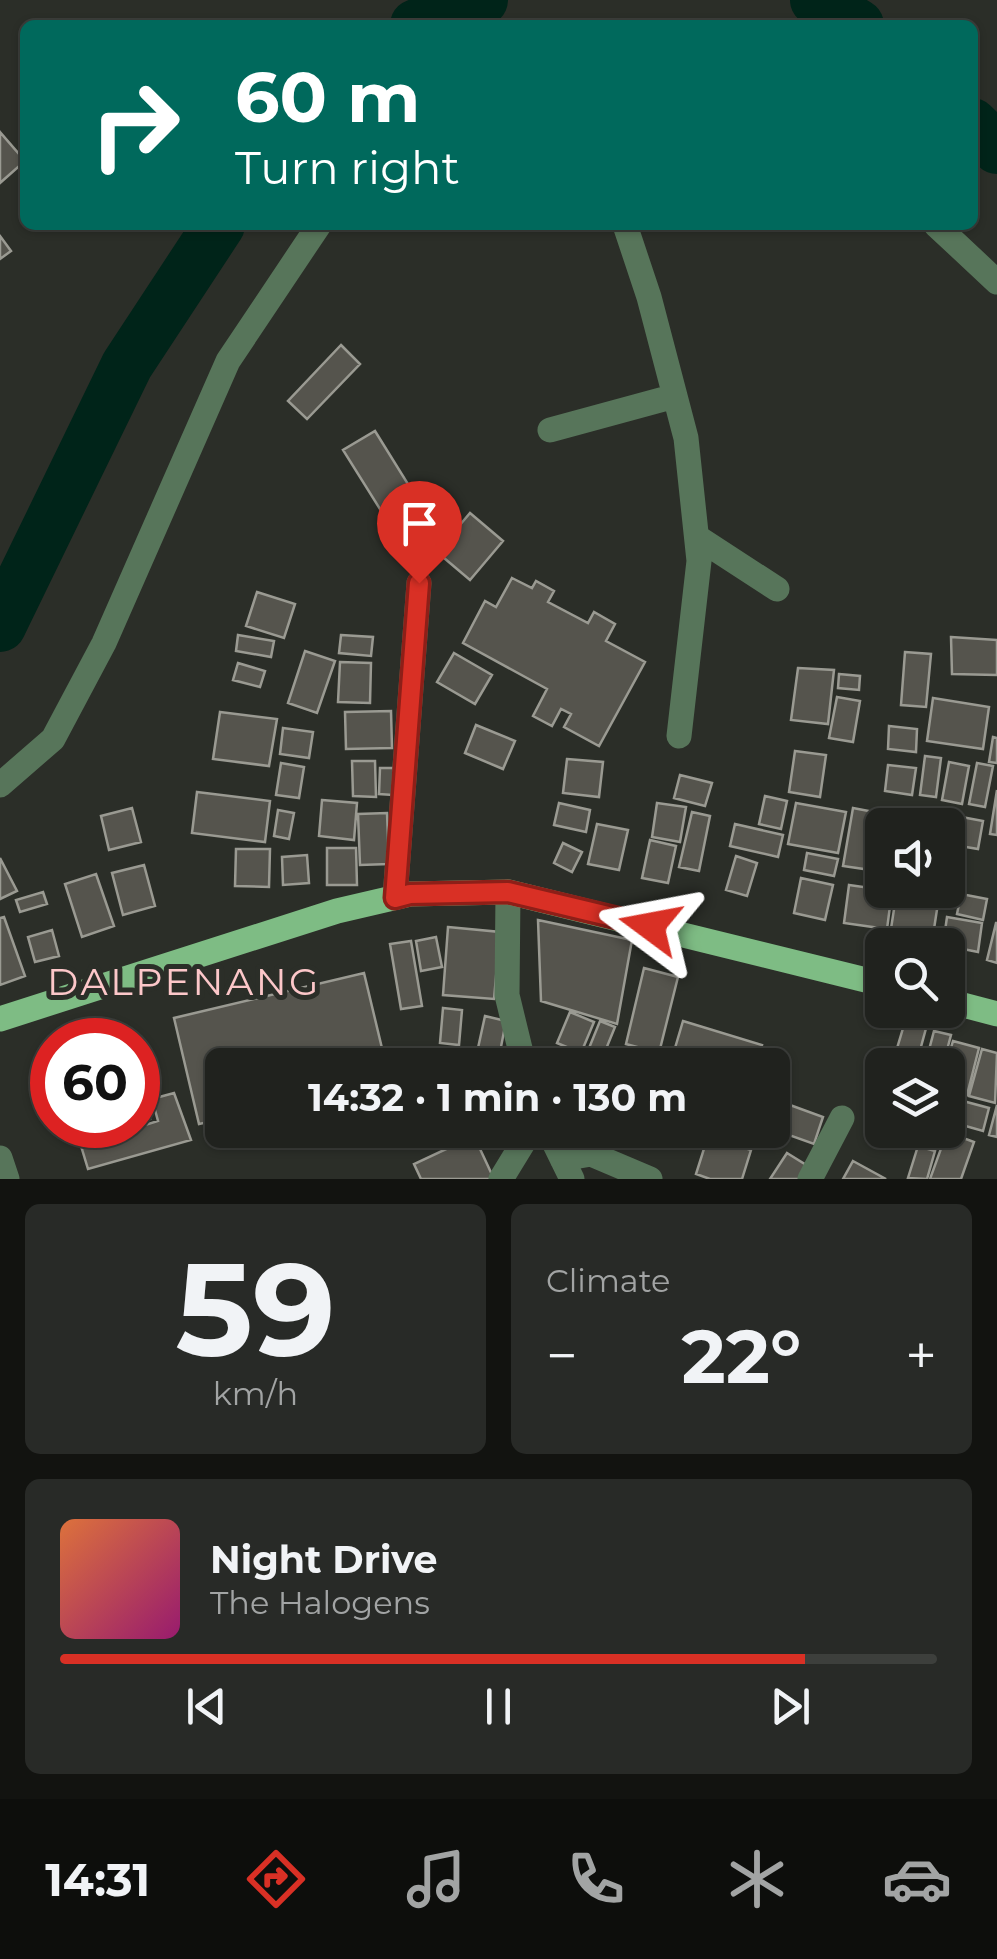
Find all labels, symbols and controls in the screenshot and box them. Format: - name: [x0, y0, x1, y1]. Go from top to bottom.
- text: 60 m: [235, 54, 420, 140]
- icon: right: [70, 60, 200, 190]
- text: Turn right: [235, 140, 460, 195]
- pin: [377, 481, 462, 584]
- icon: arrive: [392, 496, 447, 551]
- map controls: [865, 808, 965, 1148]
- button: sound: [865, 808, 965, 908]
- position arrow: [598, 874, 702, 978]
- button: search: [865, 928, 965, 1028]
- district label: DALPENANG: [47, 958, 321, 1005]
- speed limit sign: 60: [30, 1018, 160, 1148]
- button: layers: [865, 1048, 965, 1148]
- text: 14:32 · 1 min · 130 m: [308, 1074, 687, 1121]
- text: 59: [175, 1229, 336, 1388]
- text: Climate: [546, 1261, 670, 1300]
- text: 22°: [682, 1310, 801, 1402]
- text: −: [546, 1322, 578, 1389]
- text: +: [905, 1322, 937, 1389]
- text: km/h: [213, 1374, 298, 1413]
- text: Night Drive: [210, 1536, 437, 1583]
- text: The Halogens: [210, 1583, 430, 1622]
- icon: previous: [179, 1679, 234, 1734]
- icon: pause: [471, 1679, 526, 1734]
- icon: next: [763, 1679, 818, 1734]
- icon: directions: [241, 1844, 311, 1914]
- icon: music: [401, 1844, 471, 1914]
- icon: phone: [561, 1844, 631, 1914]
- icon: climate: [722, 1844, 792, 1914]
- icon: car: [882, 1844, 952, 1914]
- text: 14:31: [45, 1852, 150, 1907]

